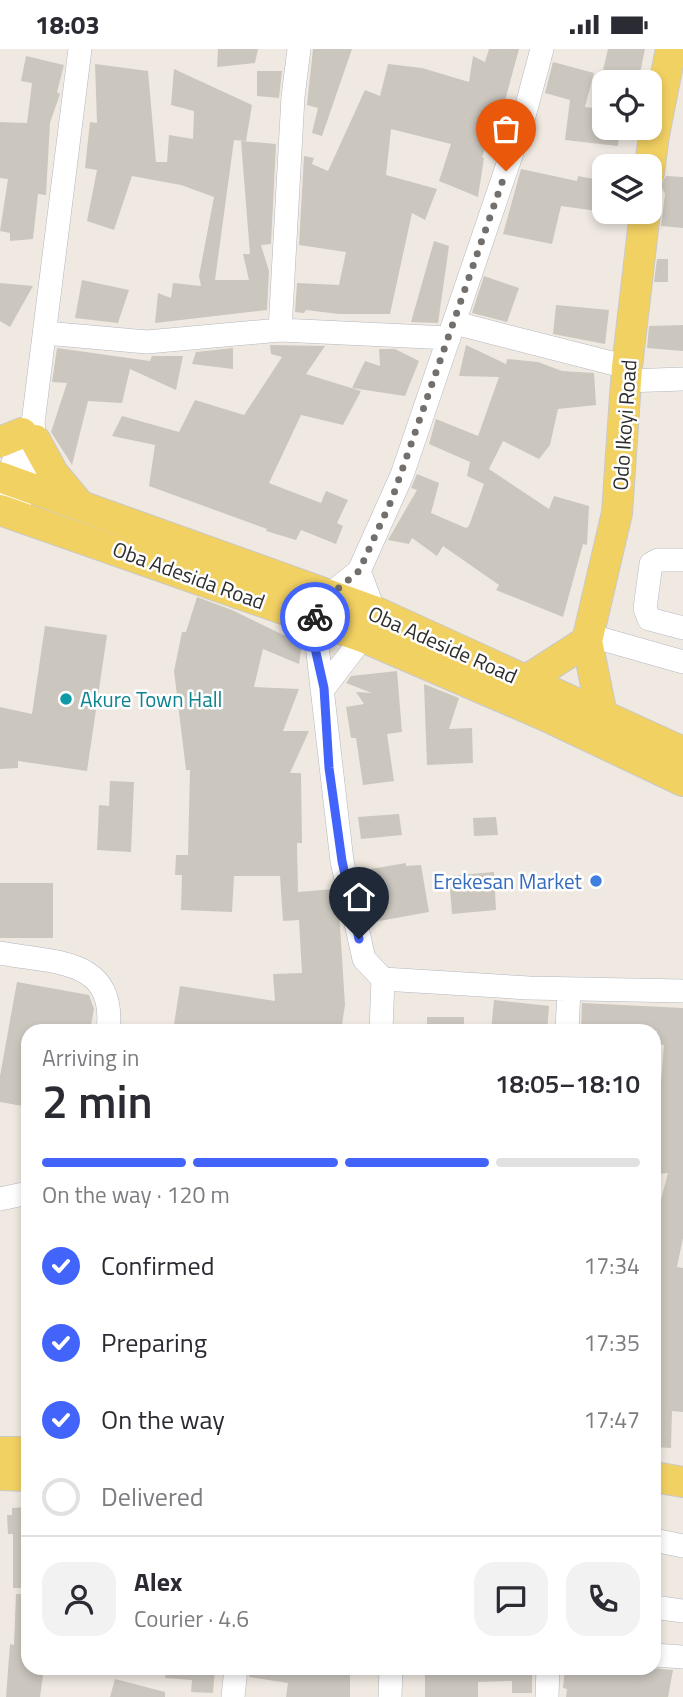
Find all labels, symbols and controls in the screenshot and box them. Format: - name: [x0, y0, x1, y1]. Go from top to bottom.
- text: 18:03: [35, 5, 100, 44]
- map controls: [592, 70, 662, 224]
- button: locate: [592, 70, 662, 140]
- pin: [476, 99, 536, 171]
- icon: bag: [487, 110, 525, 148]
- button: layers: [592, 154, 662, 224]
- street label: Odo Ikoyi Road: [603, 358, 645, 492]
- street label: Oba Adesida Road: [108, 533, 270, 617]
- courier: [280, 582, 350, 652]
- street label: Oba Adeside Road: [363, 597, 523, 691]
- icon: bike: [296, 598, 334, 636]
- place label: Akure Town Hall: [80, 683, 222, 715]
- marker: Akure Town Hall: [58, 691, 74, 707]
- place label: Erekesan Market: [433, 865, 583, 897]
- pin: [329, 867, 389, 939]
- marker: Erekesan Market: [588, 873, 604, 889]
- icon: home: [340, 878, 378, 916]
- text: Arriving in: [42, 1040, 139, 1075]
- text: 18:05–18:10: [495, 1064, 640, 1103]
- text: 2 min: [42, 1066, 153, 1136]
- text: On the way · 120 m: [42, 1177, 230, 1212]
- text: Confirmed: [101, 1246, 215, 1285]
- icon: check: [42, 1247, 80, 1285]
- text: 17:34: [583, 1248, 640, 1283]
- text: Preparing: [101, 1323, 207, 1362]
- icon: check: [42, 1324, 80, 1362]
- text: 17:35: [583, 1325, 640, 1360]
- text: On the way: [101, 1400, 225, 1439]
- icon: check: [42, 1401, 80, 1439]
- text: 17:47: [583, 1402, 640, 1437]
- text: Delivered: [101, 1477, 204, 1516]
- button: person: [42, 1562, 116, 1636]
- text: Alex: [134, 1562, 182, 1601]
- button: chat: [474, 1562, 548, 1636]
- button: phone: [566, 1562, 640, 1636]
- text: Courier · 4.6: [134, 1601, 249, 1636]

